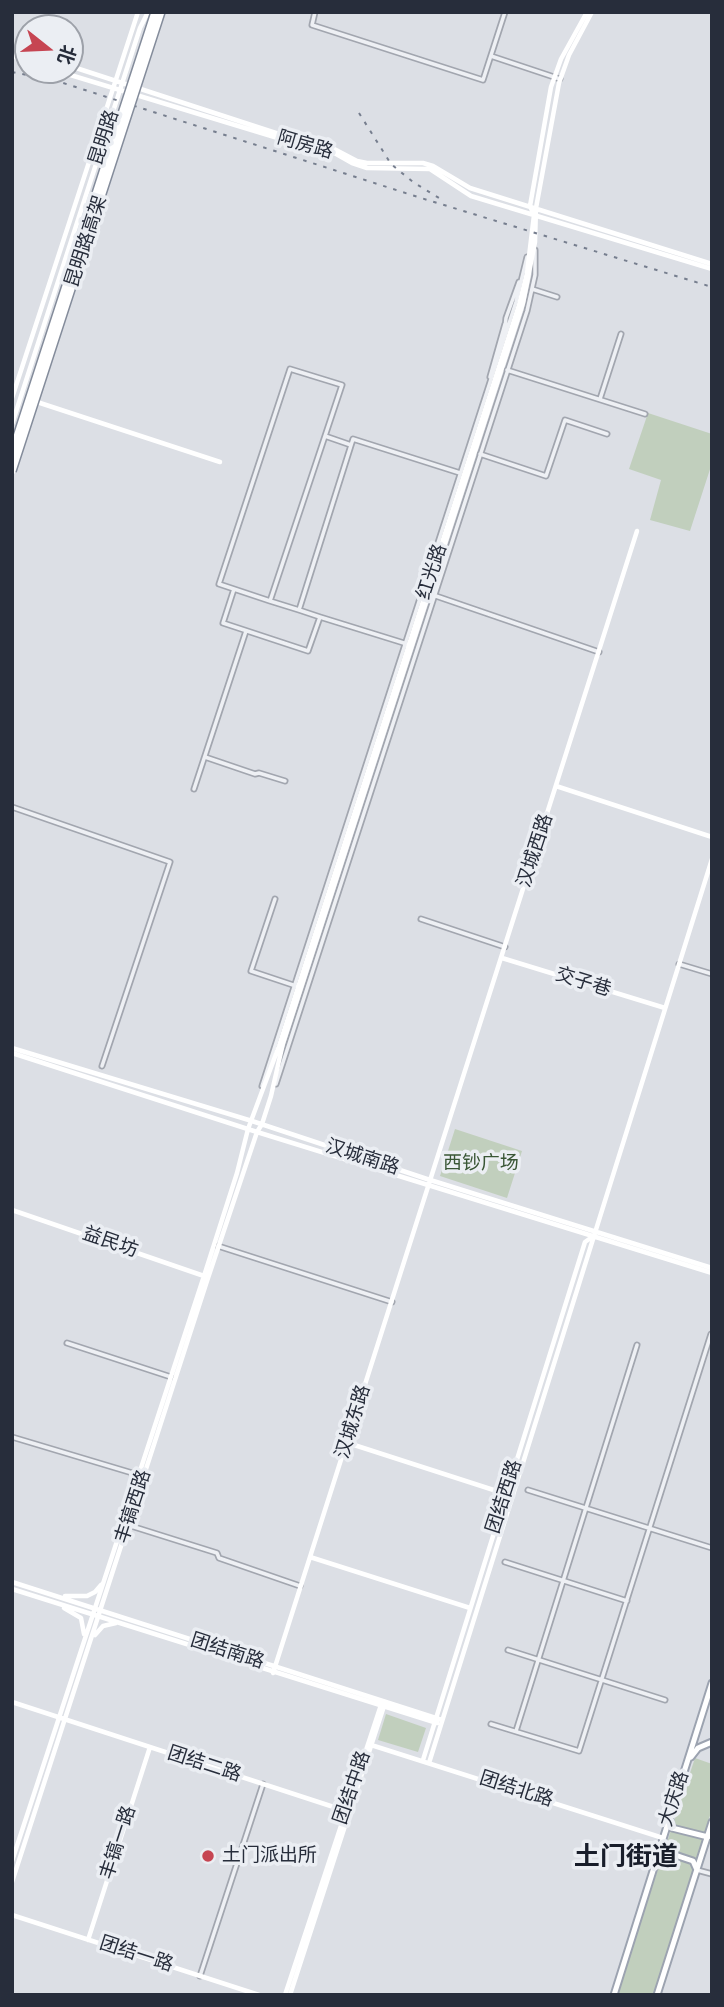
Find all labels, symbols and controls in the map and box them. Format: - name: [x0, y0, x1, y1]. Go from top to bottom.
- north arrow: [14, 14, 84, 84]
- text: 北: [51, 41, 84, 69]
- street label: 昆明路: [85, 107, 125, 169]
- street label: 阿房路: [274, 127, 336, 165]
- street label: 昆明路高架: [61, 193, 113, 291]
- street label: 红光路: [413, 541, 453, 603]
- street label: 汉城西路: [513, 811, 559, 891]
- street label: 交子巷: [552, 964, 614, 1002]
- street label: 汉城南路: [322, 1135, 402, 1181]
- park label: 西钞广场: [443, 1153, 519, 1175]
- street label: 益民坊: [79, 1223, 141, 1263]
- street label: 汉城东路: [332, 1382, 376, 1462]
- street label: 团结西路: [482, 1457, 528, 1537]
- street label: 丰镐西路: [111, 1467, 157, 1547]
- street label: 团结南路: [187, 1629, 267, 1675]
- street label: 团结二路: [164, 1742, 244, 1788]
- street label: 团结中路: [330, 1748, 376, 1828]
- street label: 团结北路: [476, 1767, 556, 1813]
- street label: 大庆路: [655, 1768, 695, 1830]
- street label: 丰镐一路: [96, 1803, 142, 1883]
- district label: 土门街道: [574, 1843, 678, 1875]
- place label: 土门派出所: [222, 1845, 317, 1867]
- marker: 土门派出所: [200, 1848, 216, 1864]
- street label: 团结一路: [96, 1932, 176, 1978]

